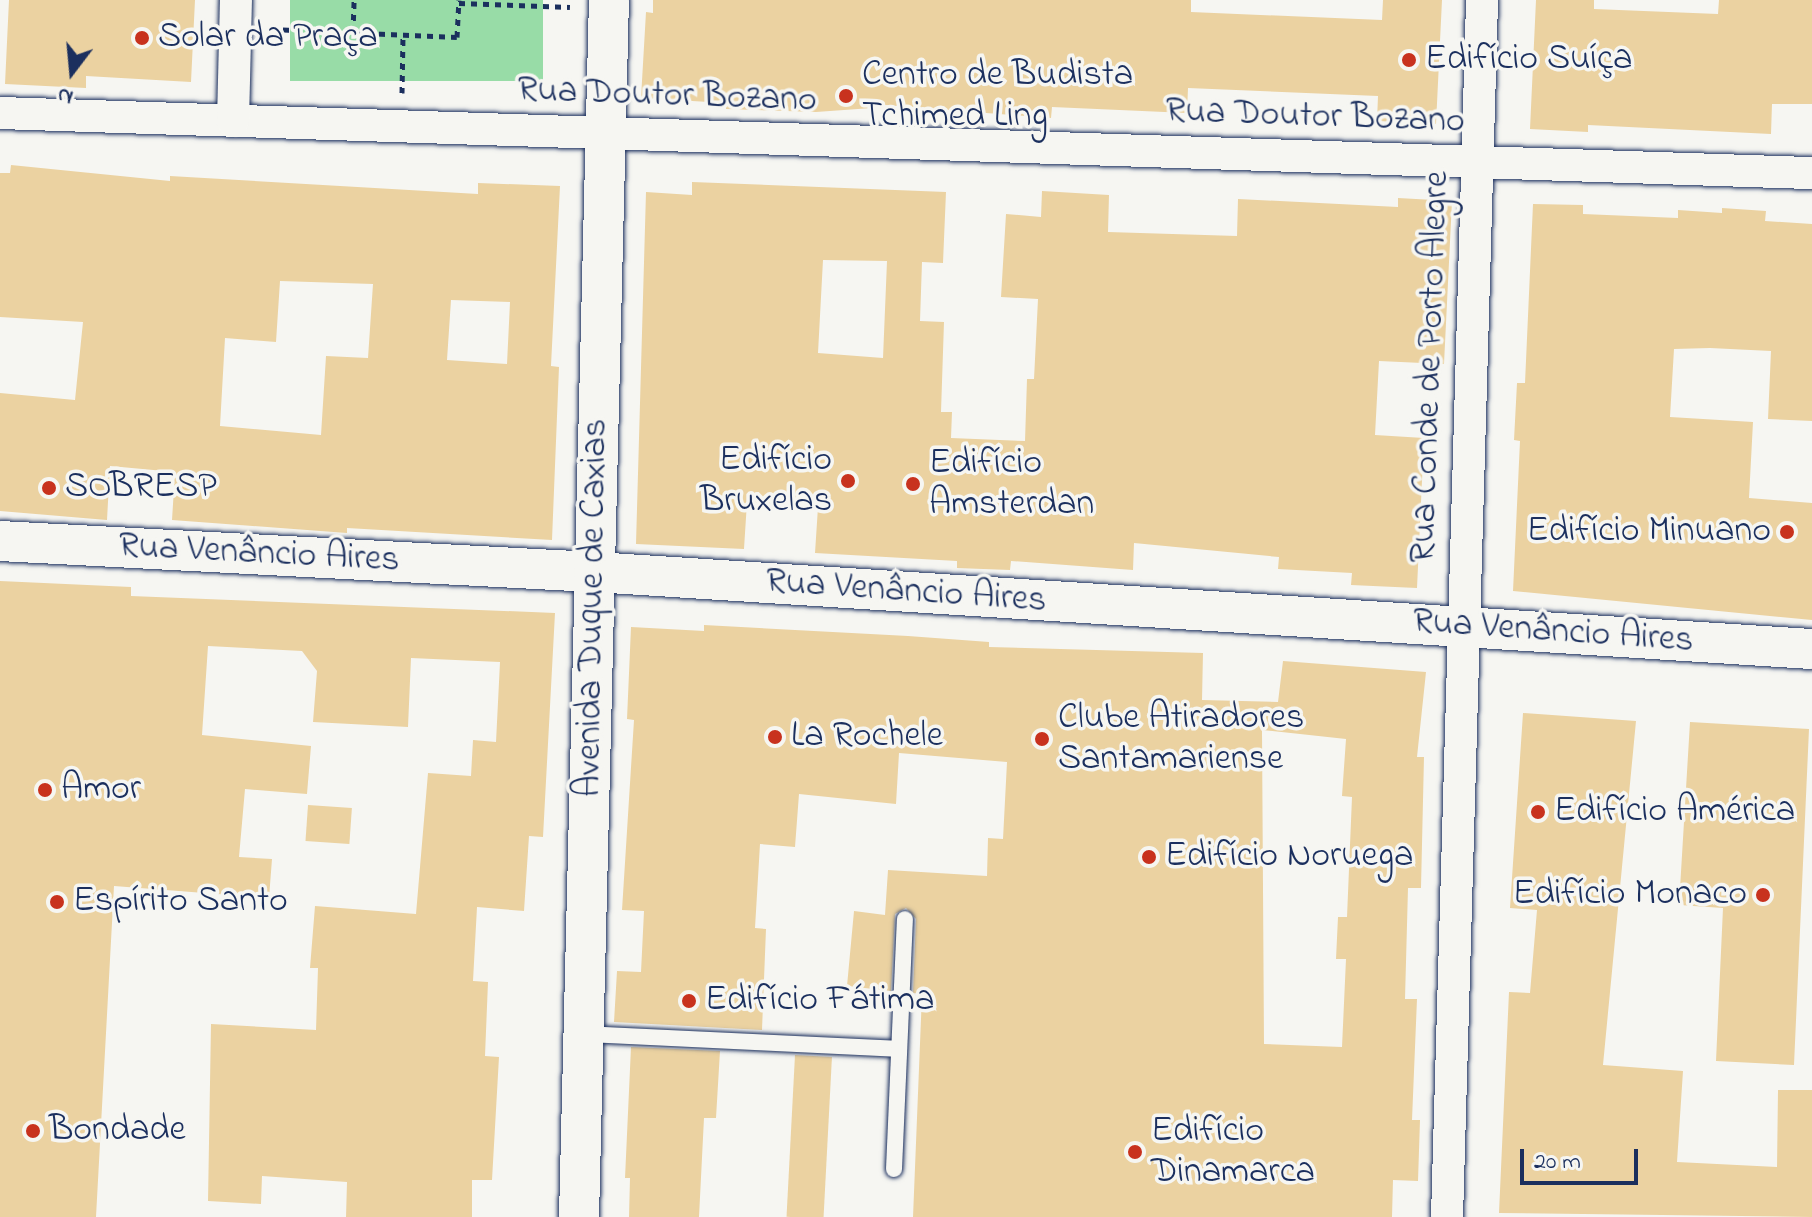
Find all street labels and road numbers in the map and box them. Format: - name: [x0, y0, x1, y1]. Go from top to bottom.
- street label: Rua Doutor Bozano: [517, 69, 817, 123]
- street label: Rua Doutor Bozano: [1165, 90, 1465, 144]
- street label: Rua Conde de Porto Alegre: [1403, 170, 1459, 564]
- street label: Avenida Duque de Caxias: [568, 418, 618, 798]
- street label: Rua Venâncio Aires: [117, 525, 401, 583]
- street label: Rua Venâncio Aires: [764, 561, 1048, 623]
- street label: Rua Venâncio Aires: [1411, 601, 1695, 663]

